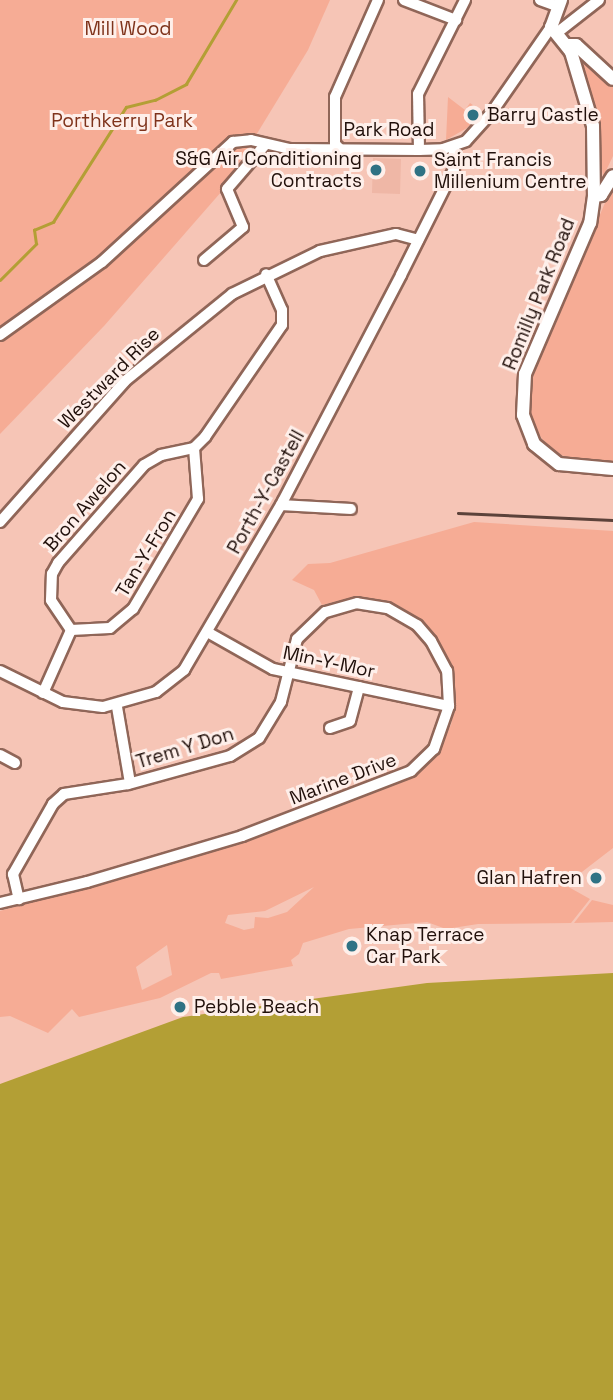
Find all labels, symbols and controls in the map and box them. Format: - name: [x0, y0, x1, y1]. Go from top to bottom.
- park label: Mill Wood: [84, 18, 172, 40]
- place label: Barry Castle: [487, 104, 599, 126]
- marker: Barry Castle: [465, 107, 481, 123]
- park label: Porthkerry Park: [51, 110, 193, 132]
- street label: Park Road: [343, 119, 435, 141]
- place label: S&G Air Conditioning Contracts: [175, 148, 362, 192]
- place label: Saint Francis Millenium Centre: [434, 149, 586, 193]
- marker: S&G Air Conditioning Contracts: [368, 162, 384, 178]
- marker: Saint Francis Millenium Centre: [412, 163, 428, 179]
- street label: Romilly Park Road: [498, 215, 580, 373]
- street label: Westward Rise: [54, 323, 164, 433]
- street label: Porth-Y-Castell: [223, 426, 309, 558]
- street label: Bron Awelon: [39, 456, 131, 556]
- street label: Tan-Y-Fron: [111, 505, 181, 601]
- street label: Min-Y-Mor: [281, 641, 377, 683]
- street label: Trem Y Don: [133, 722, 237, 774]
- street label: Marine Drive: [286, 748, 400, 810]
- place label: Glan Hafren: [476, 867, 582, 889]
- marker: Glan Hafren: [588, 870, 604, 886]
- place label: Knap Terrace Car Park: [366, 924, 485, 968]
- marker: Knap Terrace Car Park: [344, 938, 360, 954]
- place label: Pebble Beach: [194, 996, 319, 1018]
- marker: Pebble Beach: [172, 999, 188, 1015]

